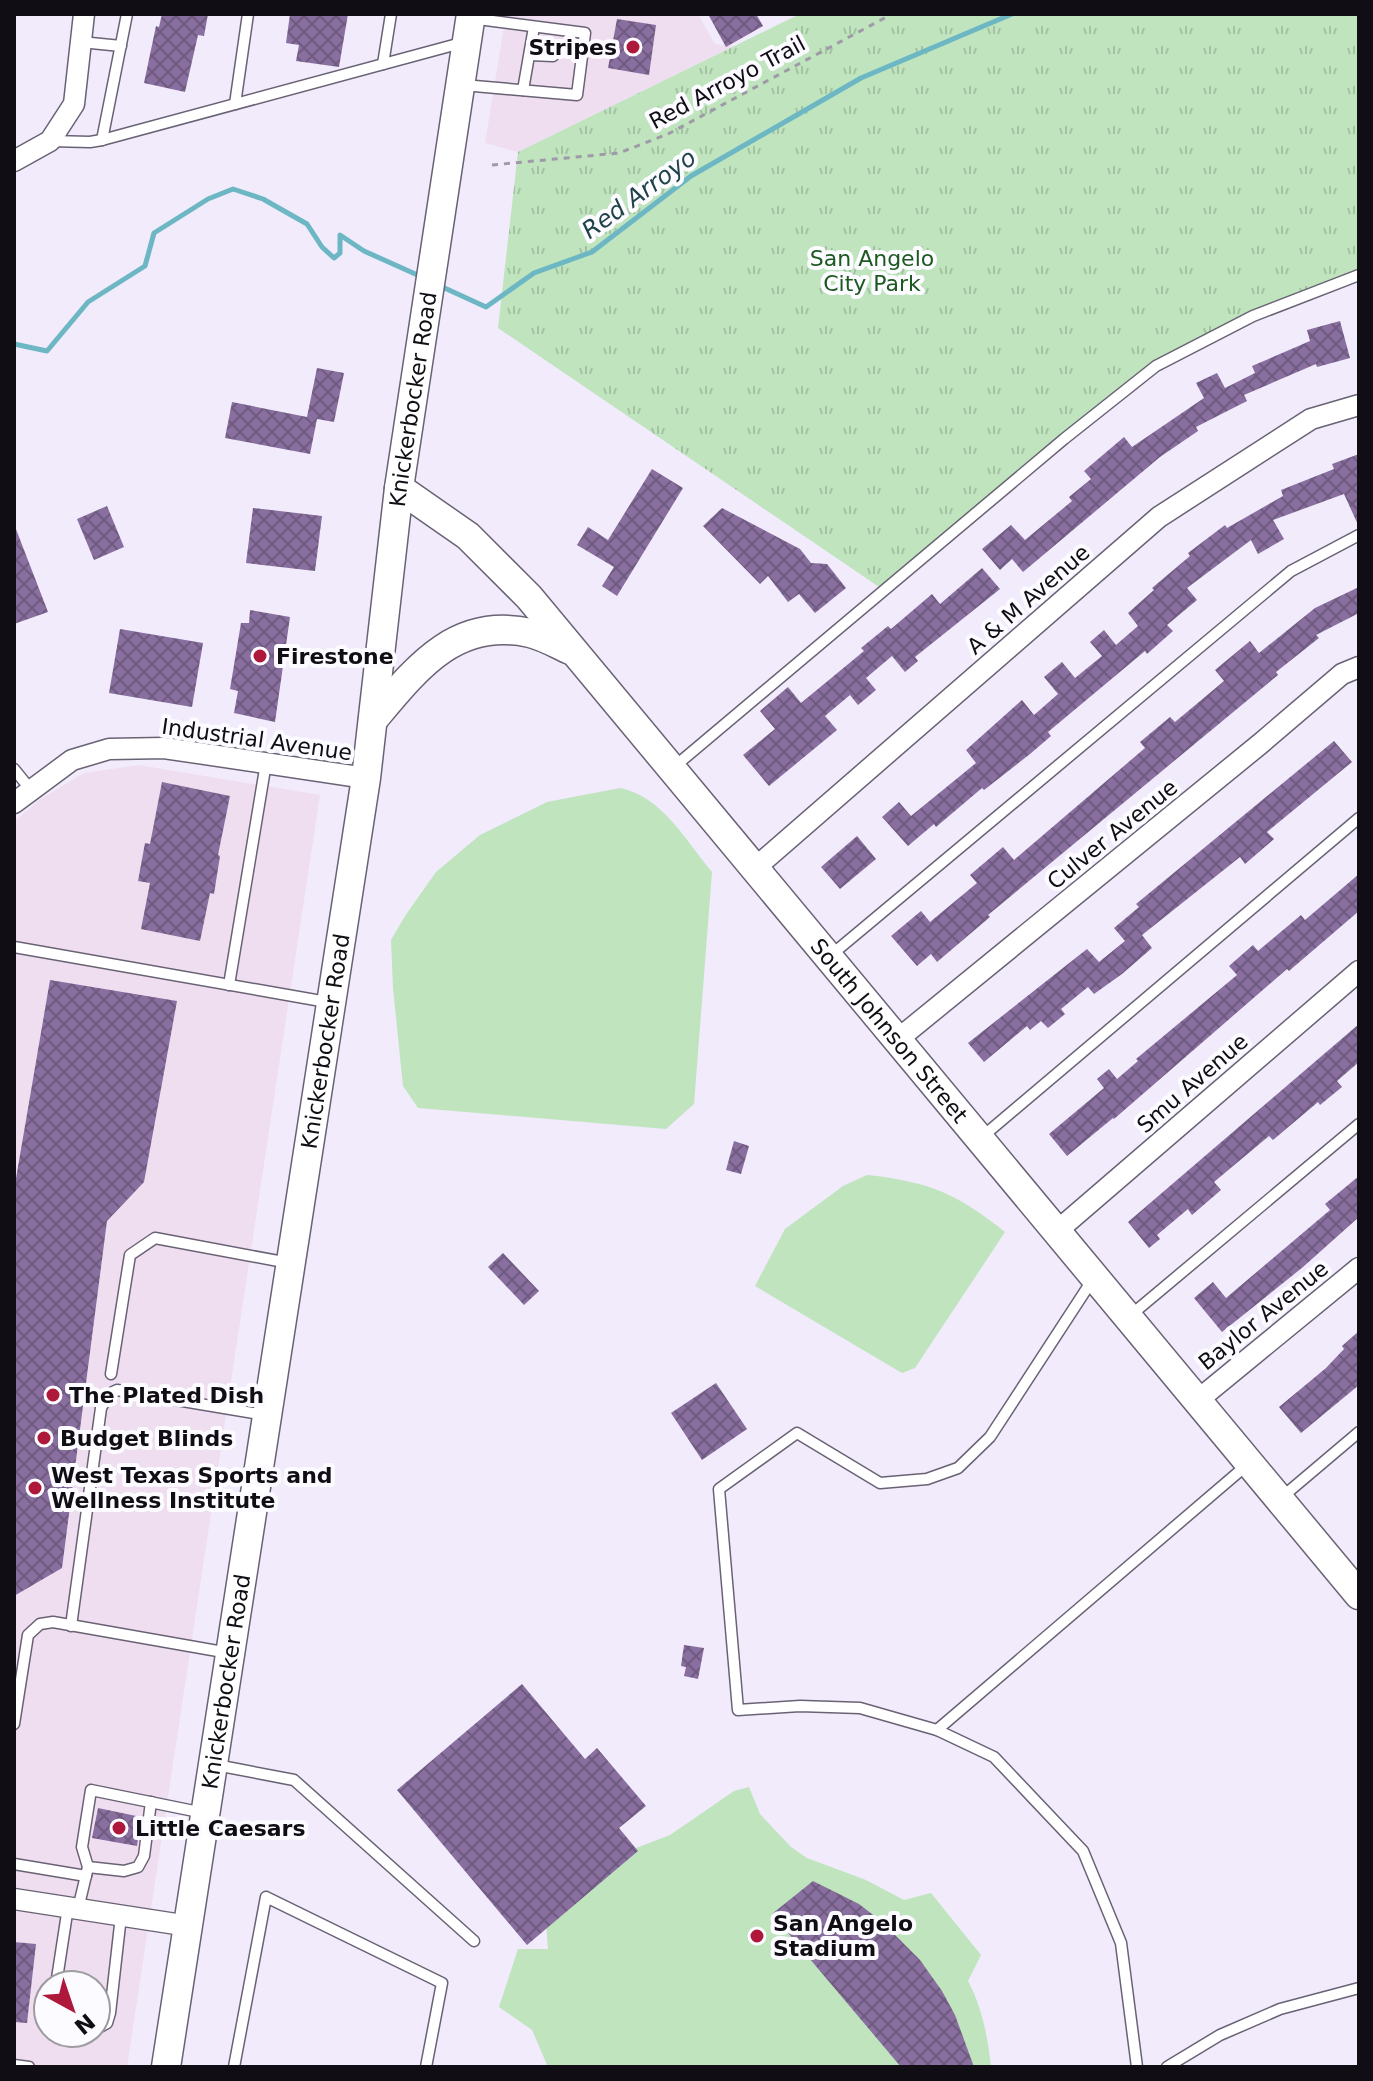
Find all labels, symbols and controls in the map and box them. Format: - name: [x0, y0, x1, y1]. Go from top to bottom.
- street label: Red Arroyo Trail: [645, 31, 809, 134]
- place label: Stripes: [528, 35, 617, 60]
- marker: Stripes: [624, 38, 642, 56]
- water label: Red Arroyo: [577, 143, 701, 245]
- park label: San Angelo City Park: [810, 246, 934, 296]
- street label: Knickerbocker Road: [385, 290, 442, 508]
- street label: A & M Avenue: [962, 539, 1095, 659]
- place label: Firestone: [276, 644, 394, 669]
- marker: Firestone: [251, 647, 269, 665]
- street label: Industrial Avenue: [160, 714, 354, 765]
- street label: Culver Avenue: [1042, 774, 1182, 894]
- street label: Knickerbocker Road: [297, 932, 355, 1151]
- street label: South Johnson Street: [805, 934, 973, 1128]
- street label: Smu Avenue: [1132, 1029, 1253, 1138]
- street label: Baylor Avenue: [1194, 1256, 1333, 1375]
- place label: The Plated Dish: [69, 1383, 264, 1408]
- marker: The Plated Dish: [44, 1386, 62, 1404]
- place label: Budget Blinds: [60, 1426, 233, 1451]
- marker: Budget Blinds: [35, 1429, 53, 1447]
- place label: West Texas Sports and Wellness Institute: [51, 1463, 333, 1513]
- marker: West Texas Sports and Wellness Institute: [26, 1479, 44, 1497]
- street label: Knickerbocker Road: [197, 1572, 255, 1791]
- place label: Little Caesars: [135, 1816, 306, 1841]
- marker: Little Caesars: [110, 1819, 128, 1837]
- place label: San Angelo Stadium: [773, 1911, 913, 1961]
- marker: San Angelo Stadium: [748, 1927, 766, 1945]
- north arrow: [32, 1969, 112, 2049]
- text: N: [69, 2008, 100, 2039]

